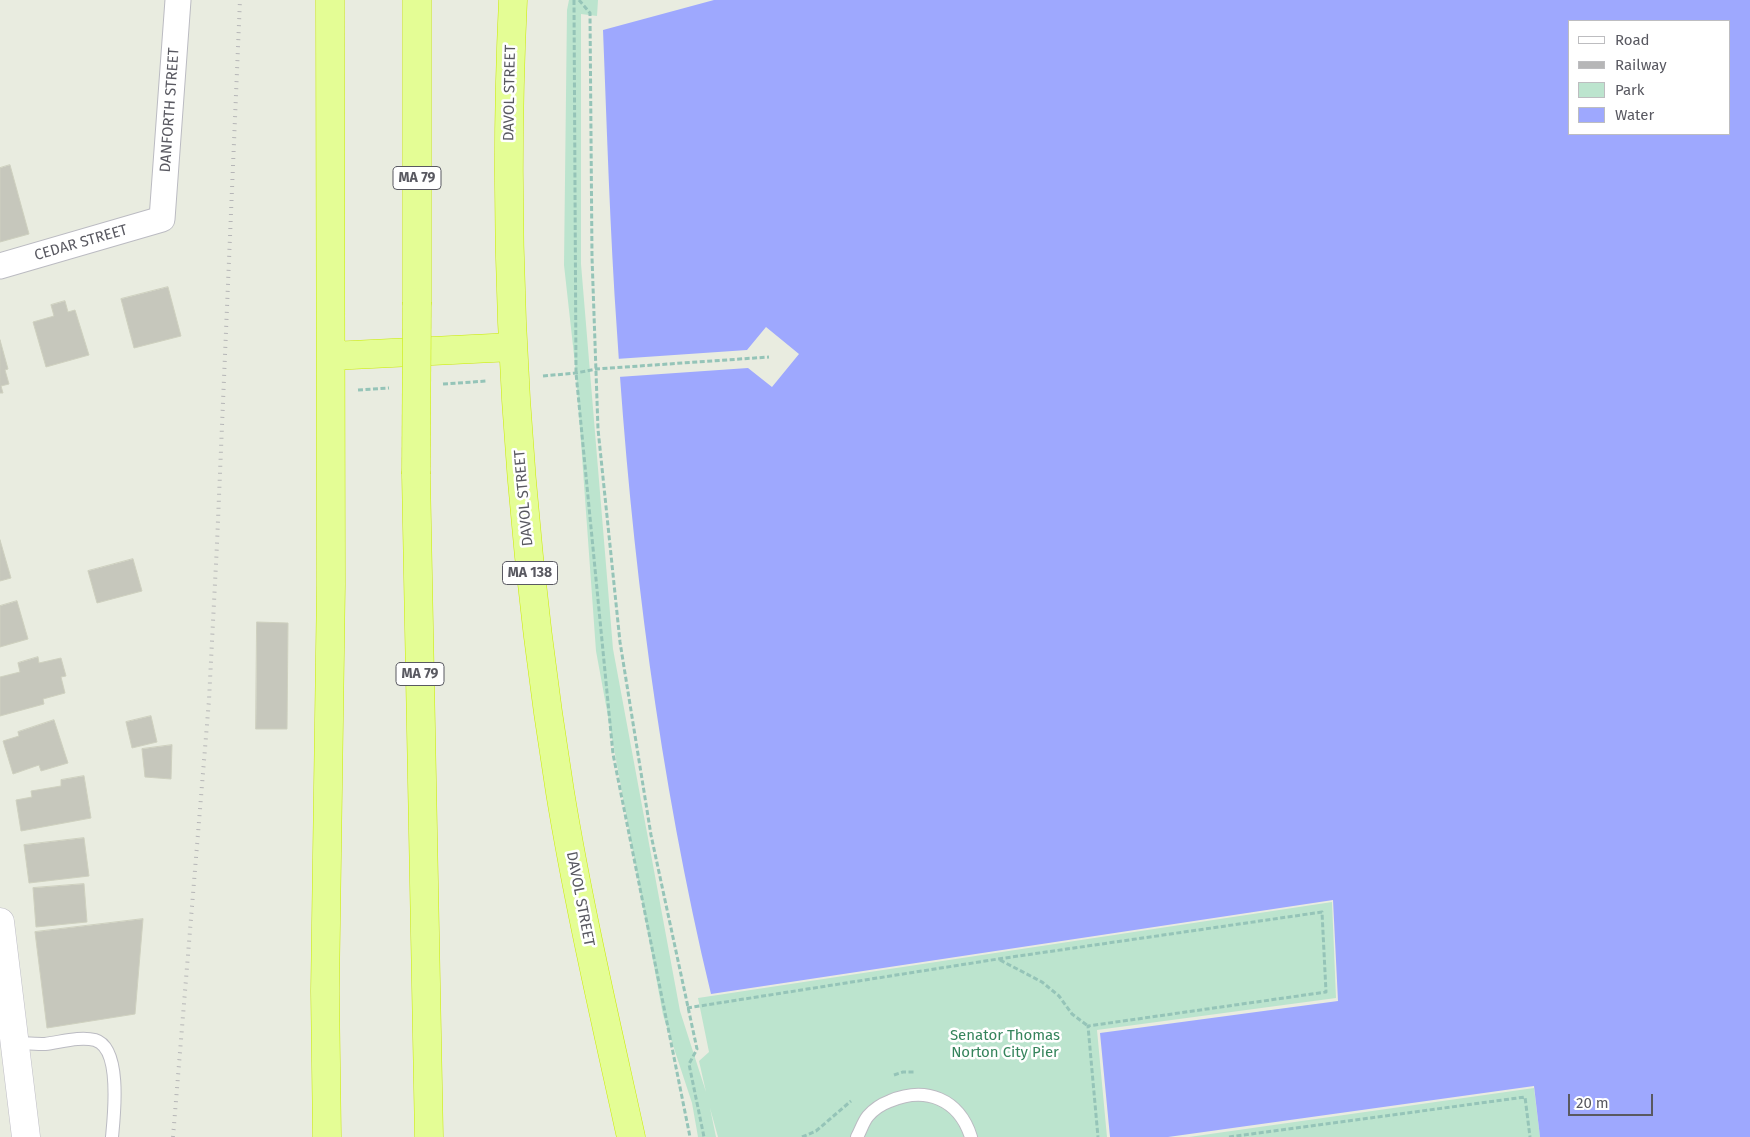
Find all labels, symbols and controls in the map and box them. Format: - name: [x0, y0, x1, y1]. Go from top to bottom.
- legend: [1568, 20, 1730, 135]
- text: Road: [1615, 31, 1650, 49]
- street label: DAVOL STREET: [500, 45, 520, 141]
- street label: DANFORTH STREET: [157, 47, 183, 173]
- text: Railway: [1615, 56, 1667, 74]
- text: Park: [1615, 81, 1645, 99]
- text: Water: [1615, 106, 1654, 124]
- road number: MA 79: [393, 167, 441, 190]
- street label: CEDAR STREET: [32, 221, 130, 265]
- street label: DAVOL STREET: [511, 449, 537, 547]
- road number: MA 138: [502, 562, 558, 584]
- road number: MA 79: [396, 662, 444, 686]
- street label: DAVOL STREET: [562, 850, 598, 948]
- park label: Senator Thomas Norton City Pier: [950, 1027, 1060, 1062]
- scale bar: [1570, 1084, 1655, 1116]
- text: 20 m: [1576, 1094, 1609, 1112]

